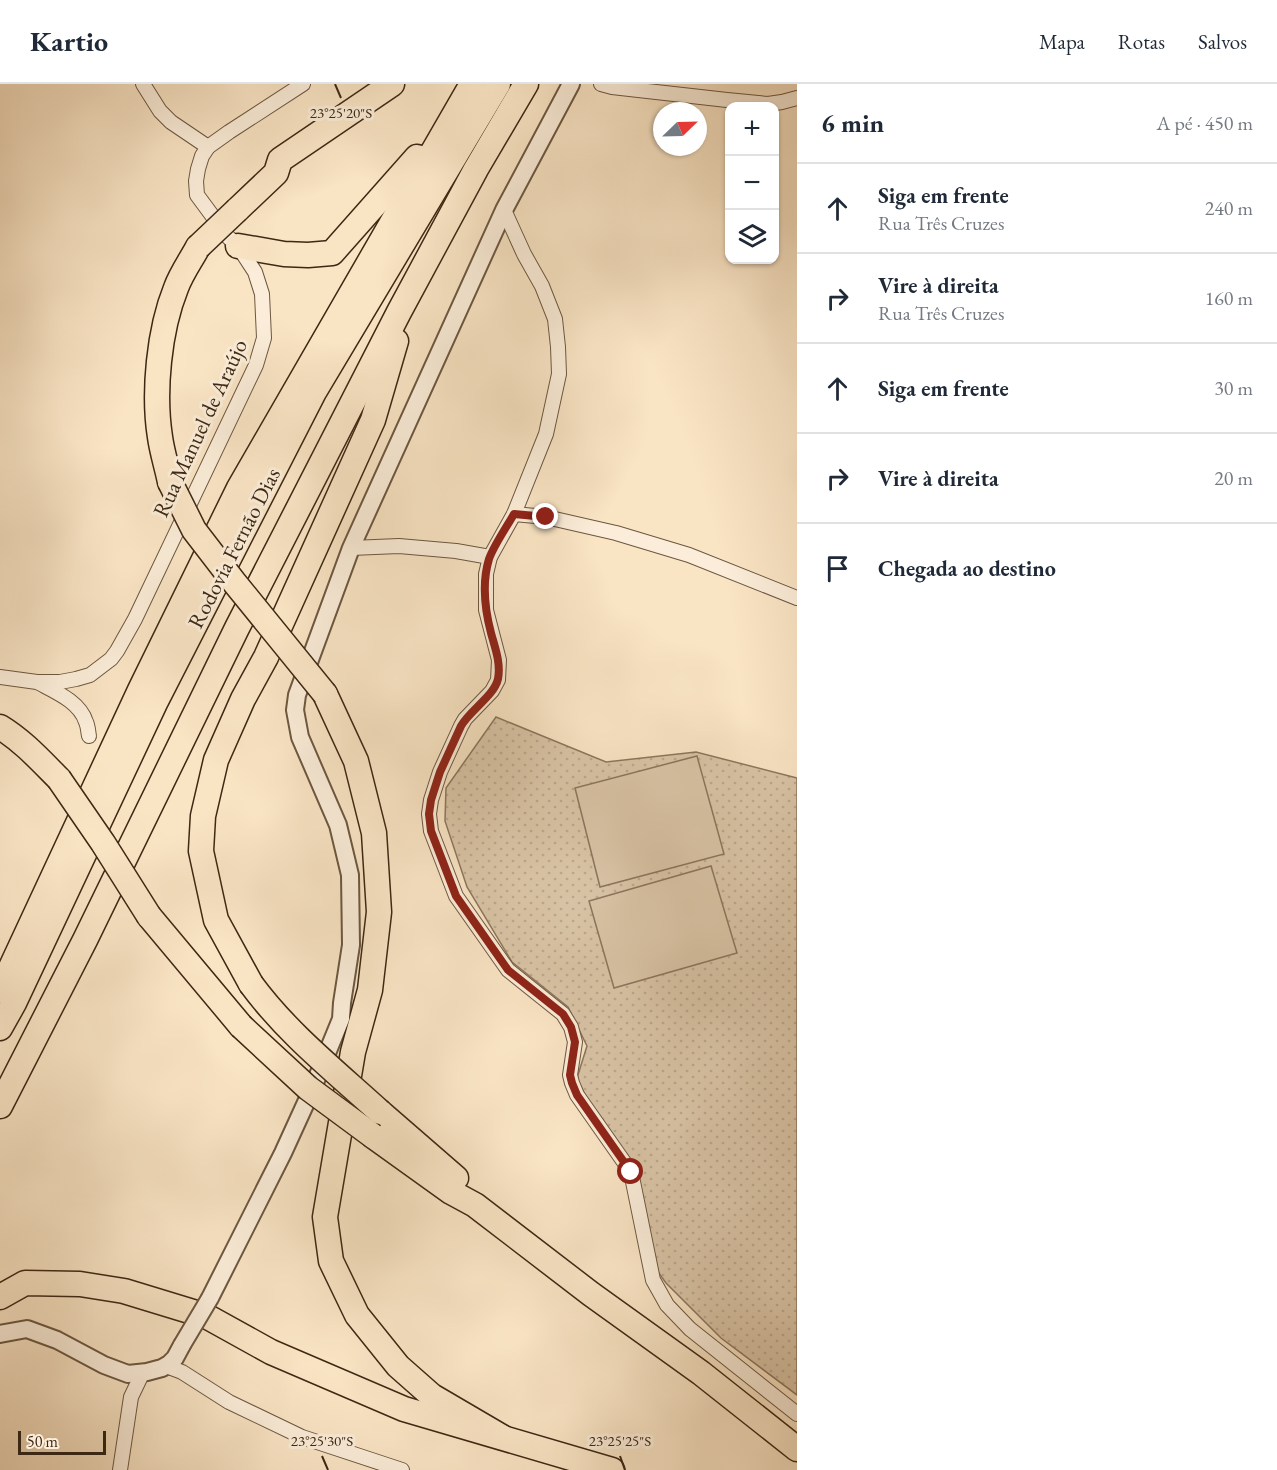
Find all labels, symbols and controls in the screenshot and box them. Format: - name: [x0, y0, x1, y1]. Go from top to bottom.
- text: Kartio: [30, 23, 108, 59]
- text: Mapa: [1039, 28, 1085, 55]
- text: Rotas: [1118, 28, 1165, 55]
- text: Salvos: [1198, 28, 1247, 55]
- north arrow: [653, 102, 707, 156]
- map controls: [725, 102, 779, 264]
- button: +: [725, 102, 779, 156]
- text: 23°25'20"S: [310, 103, 372, 122]
- text: 6 min: [821, 106, 884, 140]
- text: A pé · 450 m: [1157, 110, 1253, 136]
- button: −: [725, 156, 779, 210]
- text: Siga em frente: [878, 181, 1009, 210]
- icon: ahead: [821, 192, 854, 225]
- text: 240 m: [1205, 195, 1253, 221]
- button: layers: [725, 210, 779, 264]
- text: Rua Três Cruzes: [878, 210, 1004, 236]
- text: Vire à direita: [878, 271, 999, 300]
- icon: right: [821, 282, 854, 315]
- text: 160 m: [1205, 285, 1253, 311]
- text: Rua Três Cruzes: [878, 300, 1004, 326]
- street label: Rua Manuel de Araújo: [146, 334, 254, 522]
- icon: ahead: [821, 372, 854, 405]
- text: Siga em frente: [878, 374, 1009, 403]
- text: 30 m: [1214, 375, 1253, 401]
- icon: right: [821, 462, 854, 495]
- street label: Rodovia Fernão Dias: [181, 463, 287, 633]
- text: Vire à direita: [878, 464, 999, 493]
- text: 20 m: [1214, 465, 1253, 491]
- route end: [532, 503, 558, 529]
- icon: arrive: [821, 552, 854, 585]
- text: Chegada ao destino: [878, 554, 1056, 583]
- route start: [617, 1158, 643, 1184]
- scale bar: [18, 1428, 106, 1456]
- text: 50 m: [27, 1431, 58, 1452]
- text: 23°25'30"S: [291, 1431, 353, 1450]
- text: 23°25'25"S: [589, 1431, 651, 1450]

